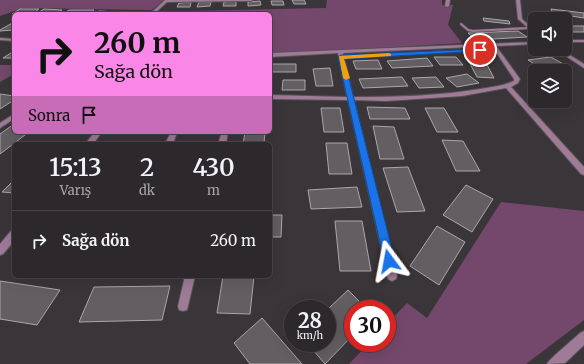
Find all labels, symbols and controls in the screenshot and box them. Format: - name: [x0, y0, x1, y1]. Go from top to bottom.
- map controls: [528, 12, 572, 108]
- button: sound: [528, 12, 572, 56]
- text: 260 m: [94, 25, 180, 61]
- icon: right: [28, 28, 80, 80]
- pin: [463, 33, 497, 67]
- icon: arrive: [469, 39, 491, 61]
- text: Sağa dön: [94, 60, 173, 83]
- button: layers: [528, 64, 572, 108]
- icon: arrive: [78, 104, 100, 126]
- text: Sonra: [28, 106, 70, 125]
- text: 15:13: [49, 152, 102, 183]
- text: 2: [140, 152, 154, 183]
- text: 430: [192, 152, 235, 183]
- text: Varış: [60, 182, 91, 199]
- text: dk: [139, 182, 155, 199]
- text: m: [207, 182, 220, 199]
- icon: right: [28, 230, 50, 252]
- text: Sağa dön: [62, 231, 129, 250]
- text: 260 m: [210, 231, 256, 250]
- position arrow: [368, 240, 410, 282]
- speed limit sign: 30: [344, 300, 396, 352]
- text: 28: [298, 308, 322, 333]
- text: km/h: [297, 329, 323, 342]

